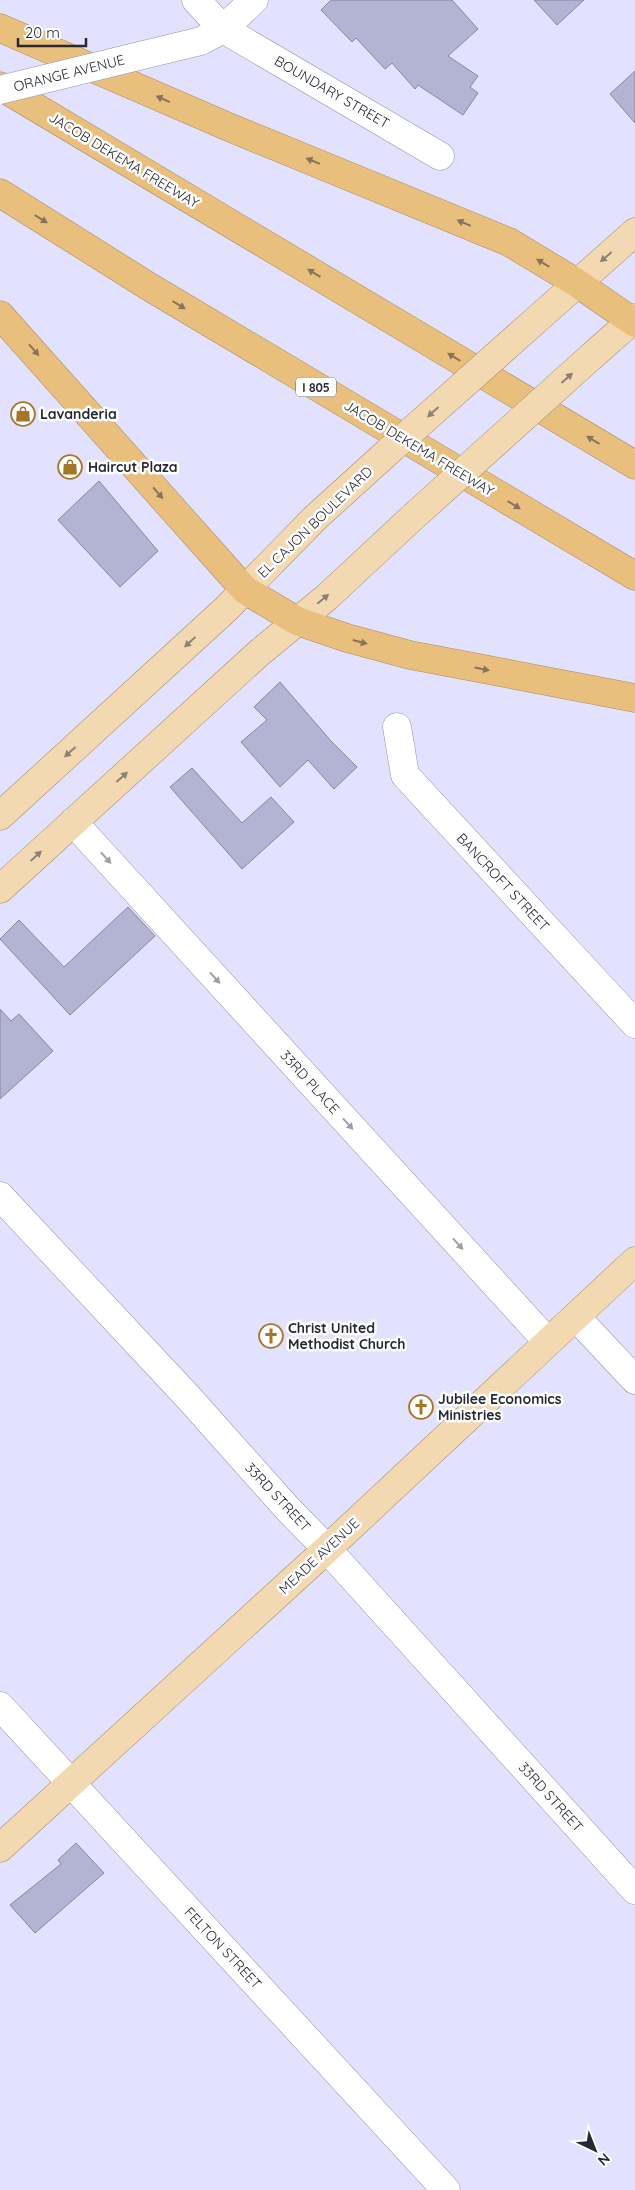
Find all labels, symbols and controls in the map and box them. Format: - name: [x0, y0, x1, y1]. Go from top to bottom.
- scale bar: [18, 15, 85, 47]
- text: 20 m: [25, 23, 60, 42]
- street label: ORANGE AVENUE: [12, 50, 127, 96]
- street label: BOUNDARY STREET: [271, 52, 393, 132]
- one-way arrow: [156, 94, 170, 102]
- street label: JACOB DEKEMA FREEWAY: [46, 108, 203, 212]
- one-way arrow: [306, 157, 320, 165]
- one-way arrow: [35, 214, 48, 224]
- one-way arrow: [457, 218, 471, 226]
- one-way arrow: [600, 252, 613, 263]
- one-way arrow: [536, 258, 549, 267]
- one-way arrow: [308, 269, 321, 278]
- one-way arrow: [172, 301, 187, 309]
- one-way arrow: [28, 344, 39, 357]
- one-way arrow: [447, 352, 460, 361]
- one-way arrow: [560, 372, 572, 384]
- road number: I 805: [296, 378, 336, 397]
- street label: JACOB DEKEMA FREEWAY: [341, 396, 498, 500]
- shop icon: Lavanderia: [10, 401, 36, 427]
- place label: Lavanderia: [40, 405, 117, 423]
- one-way arrow: [428, 406, 440, 418]
- one-way arrow: [587, 436, 600, 445]
- shop icon: Haircut Plaza: [57, 454, 83, 480]
- place label: Haircut Plaza: [88, 458, 178, 476]
- street label: EL CAJON BOULEVARD: [254, 462, 376, 582]
- one-way arrow: [153, 486, 164, 499]
- one-way arrow: [508, 500, 521, 509]
- one-way arrow: [317, 594, 330, 605]
- one-way arrow: [184, 636, 196, 648]
- one-way arrow: [353, 638, 368, 646]
- one-way arrow: [474, 666, 490, 674]
- one-way arrow: [64, 746, 76, 758]
- one-way arrow: [115, 771, 127, 783]
- street label: BANCROFT STREET: [453, 829, 553, 935]
- one-way arrow: [29, 850, 41, 862]
- one-way arrow: [100, 851, 111, 864]
- one-way arrow: [209, 971, 221, 983]
- street label: 33RD PLACE: [277, 1046, 343, 1118]
- one-way arrow: [342, 1117, 354, 1129]
- one-way arrow: [452, 1237, 464, 1249]
- place label: Christ United Methodist Church: [288, 1319, 405, 1353]
- church icon: Christ United Methodist Church: [258, 1323, 284, 1349]
- place label: Jubilee Economics Ministries: [438, 1390, 562, 1424]
- church icon: Jubilee Economics Ministries: [408, 1394, 434, 1420]
- street label: 33RD STREET: [241, 1459, 315, 1535]
- street label: MEADE AVENUE: [275, 1514, 363, 1598]
- street label: 33RD STREET: [515, 1758, 587, 1836]
- street label: FELTON STREET: [180, 1903, 266, 1993]
- north arrow: [570, 2125, 620, 2175]
- text: N: [594, 2149, 614, 2170]

